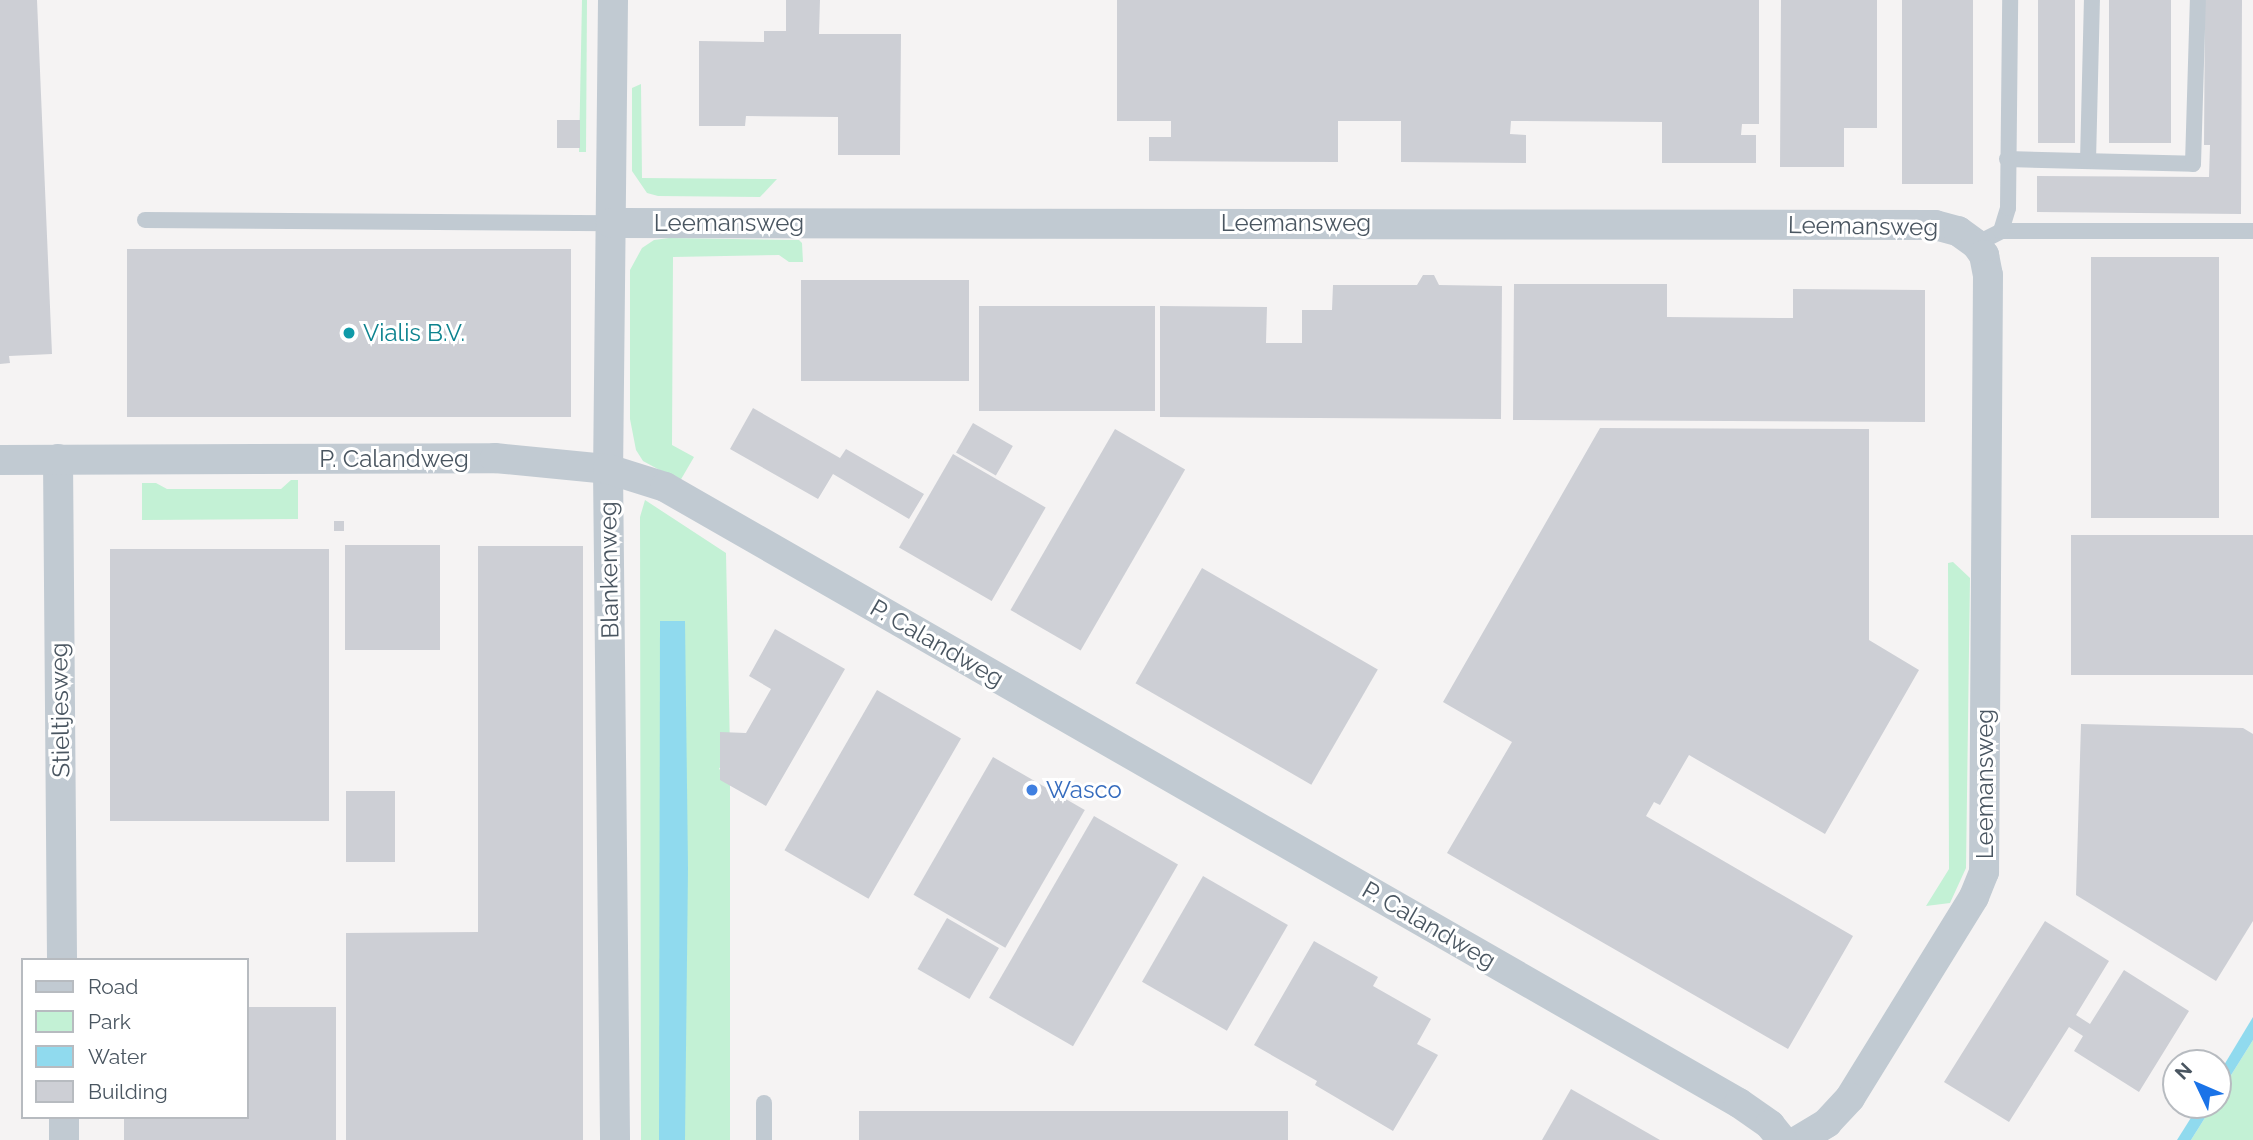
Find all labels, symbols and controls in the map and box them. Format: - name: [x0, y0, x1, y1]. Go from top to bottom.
- street label: Leemansweg: [654, 209, 804, 237]
- street label: Leemansweg: [1221, 209, 1371, 237]
- street label: Leemansweg: [1788, 210, 1938, 242]
- place label: Vialis B.V.: [363, 319, 465, 347]
- marker: Vialis B.V.: [341, 325, 357, 341]
- street label: P. Calandweg: [319, 445, 469, 473]
- street label: Blankenweg: [593, 501, 625, 639]
- street label: P. Calandweg: [865, 593, 1009, 693]
- street label: Stieltjesweg: [44, 642, 76, 778]
- street label: Leemansweg: [1971, 709, 1999, 859]
- place label: Wasco: [1046, 776, 1122, 804]
- marker: Wasco: [1024, 782, 1040, 798]
- street label: P. Calandweg: [1357, 875, 1501, 975]
- legend: [21, 958, 248, 1119]
- text: Road: [88, 974, 138, 999]
- text: Park: [88, 1009, 131, 1034]
- text: Water: [88, 1044, 147, 1069]
- north arrow: [2162, 1049, 2232, 1119]
- text: N: [2170, 1058, 2196, 1084]
- text: Building: [88, 1079, 168, 1104]

